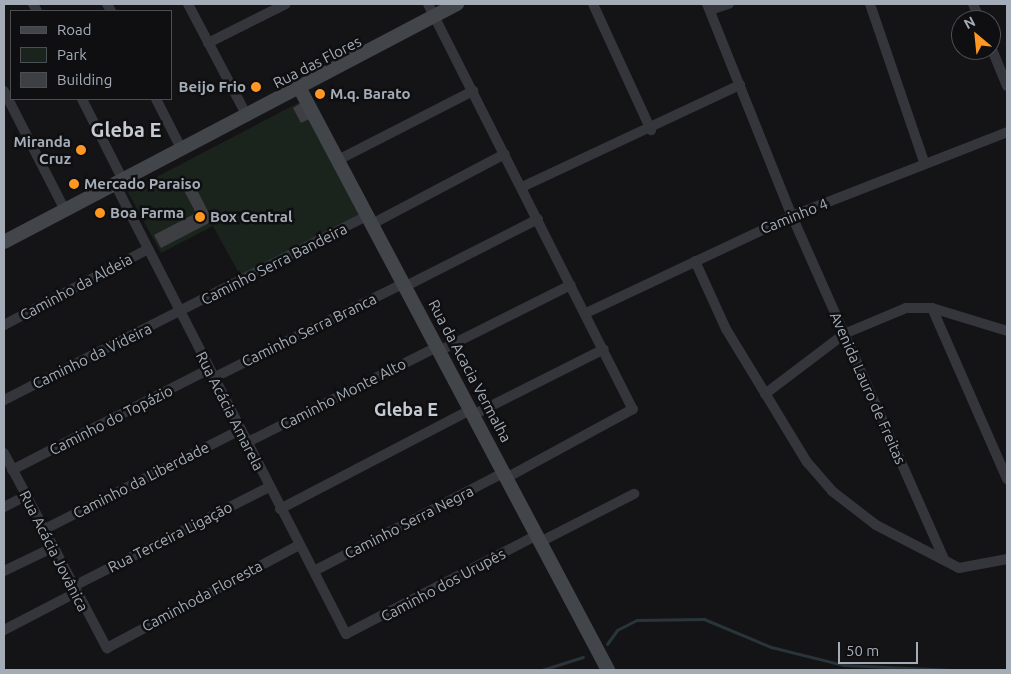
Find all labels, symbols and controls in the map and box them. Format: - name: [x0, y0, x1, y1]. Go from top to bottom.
- legend: [10, 10, 172, 100]
- north arrow: [951, 10, 1001, 60]
- text: N: [961, 13, 978, 32]
- text: Road: [57, 21, 92, 38]
- street label: Rua das Flores: [270, 32, 364, 92]
- text: Park: [57, 46, 87, 63]
- text: Building: [57, 71, 112, 88]
- place label: Beijo Frio: [179, 78, 246, 96]
- marker: Beijo Frio: [250, 81, 262, 93]
- place label: M.q. Barato: [330, 85, 410, 103]
- marker: M.q. Barato: [314, 88, 326, 100]
- district label: Gleba E: [91, 117, 161, 141]
- place label: Miranda Cruz: [13, 132, 71, 167]
- marker: Miranda Cruz: [75, 144, 87, 156]
- place label: Mercado Paraiso: [84, 175, 201, 193]
- marker: Mercado Paraiso: [68, 178, 80, 190]
- street label: Caminho 4: [758, 194, 830, 238]
- place label: Boa Farma: [110, 204, 184, 222]
- marker: Boa Farma: [94, 207, 106, 219]
- place label: Box Central: [210, 208, 292, 226]
- marker: Box Central: [194, 211, 206, 223]
- street label: Caminho Serra Bandeira: [198, 219, 350, 309]
- street label: Caminho da Aldeia: [17, 250, 135, 324]
- street label: Caminho Serra Branca: [239, 290, 379, 370]
- street label: Rua da Acacia Vermalha: [425, 297, 515, 445]
- street label: Avenida Lauro de Freitas: [826, 309, 910, 467]
- street label: Caminho da Videira: [29, 319, 155, 393]
- street label: Rua Acácia Amarela: [192, 348, 268, 474]
- street label: Caminho Monte Alto: [277, 354, 409, 434]
- street label: Caminho do Topázio: [46, 381, 176, 459]
- district label: Gleba E: [374, 398, 438, 420]
- street label: Caminho da Liberdade: [70, 438, 212, 522]
- street label: Caminho Serra Negra: [341, 482, 477, 562]
- street label: Rua Acácia Jovânica: [16, 488, 92, 614]
- street label: Rua Terceira Ligação: [105, 498, 235, 576]
- street label: Caminho dos Urupês: [378, 545, 508, 625]
- street label: Caminhoda Floresta: [139, 557, 265, 635]
- scale bar: [841, 632, 921, 664]
- text: 50 m: [846, 642, 879, 659]

